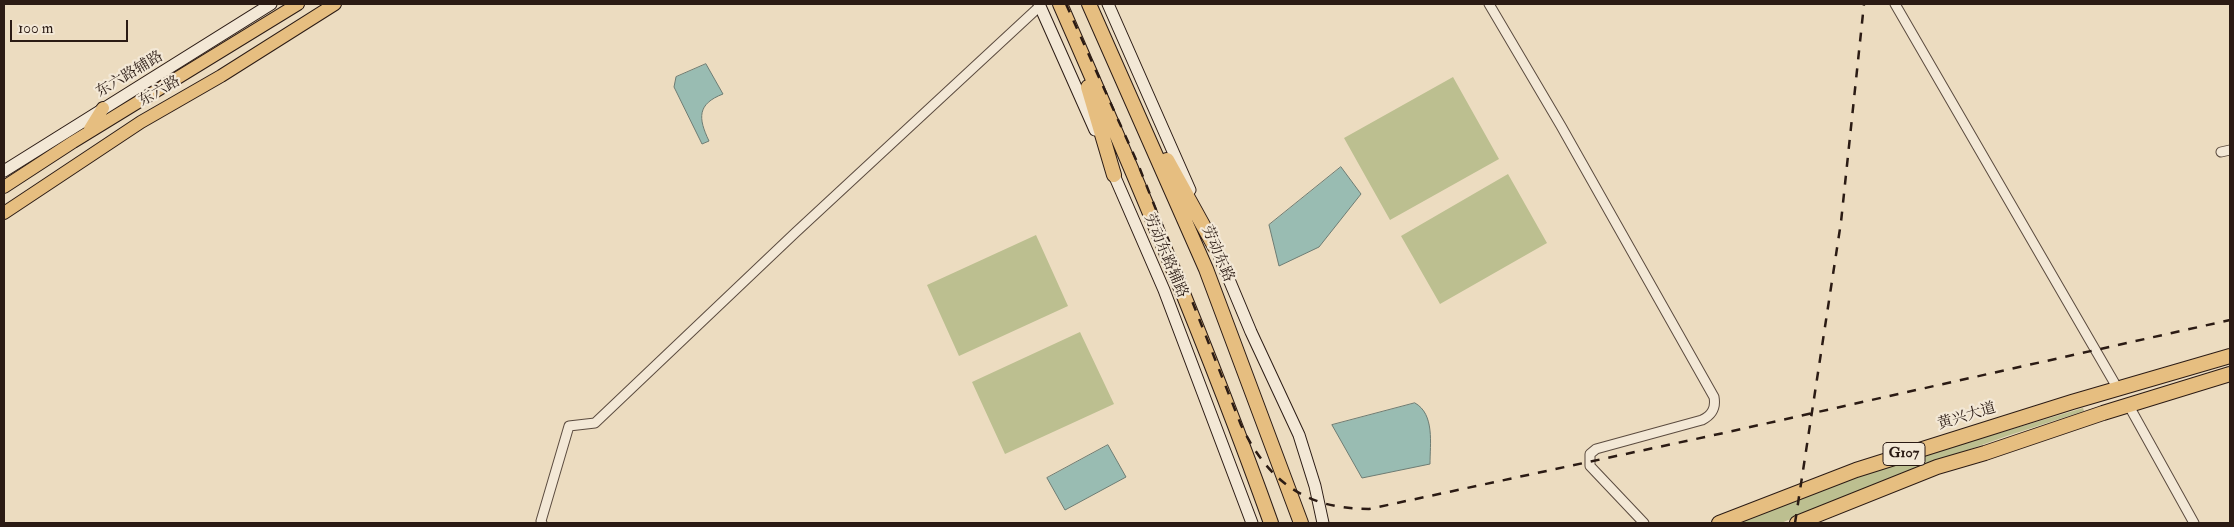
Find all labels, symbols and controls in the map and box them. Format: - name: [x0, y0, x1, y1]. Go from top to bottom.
- scale bar: [12, 10, 130, 42]
- text: 100 m: [18, 19, 53, 38]
- street label: 东六路辅路: [93, 48, 167, 102]
- street label: 东六路: [136, 73, 184, 111]
- street label: 劳动东路辅路: [1139, 211, 1191, 301]
- street label: 劳动东路: [1197, 223, 1237, 285]
- street label: 黄兴大道: [1936, 400, 1998, 434]
- road number: G107: [1883, 442, 1925, 466]

